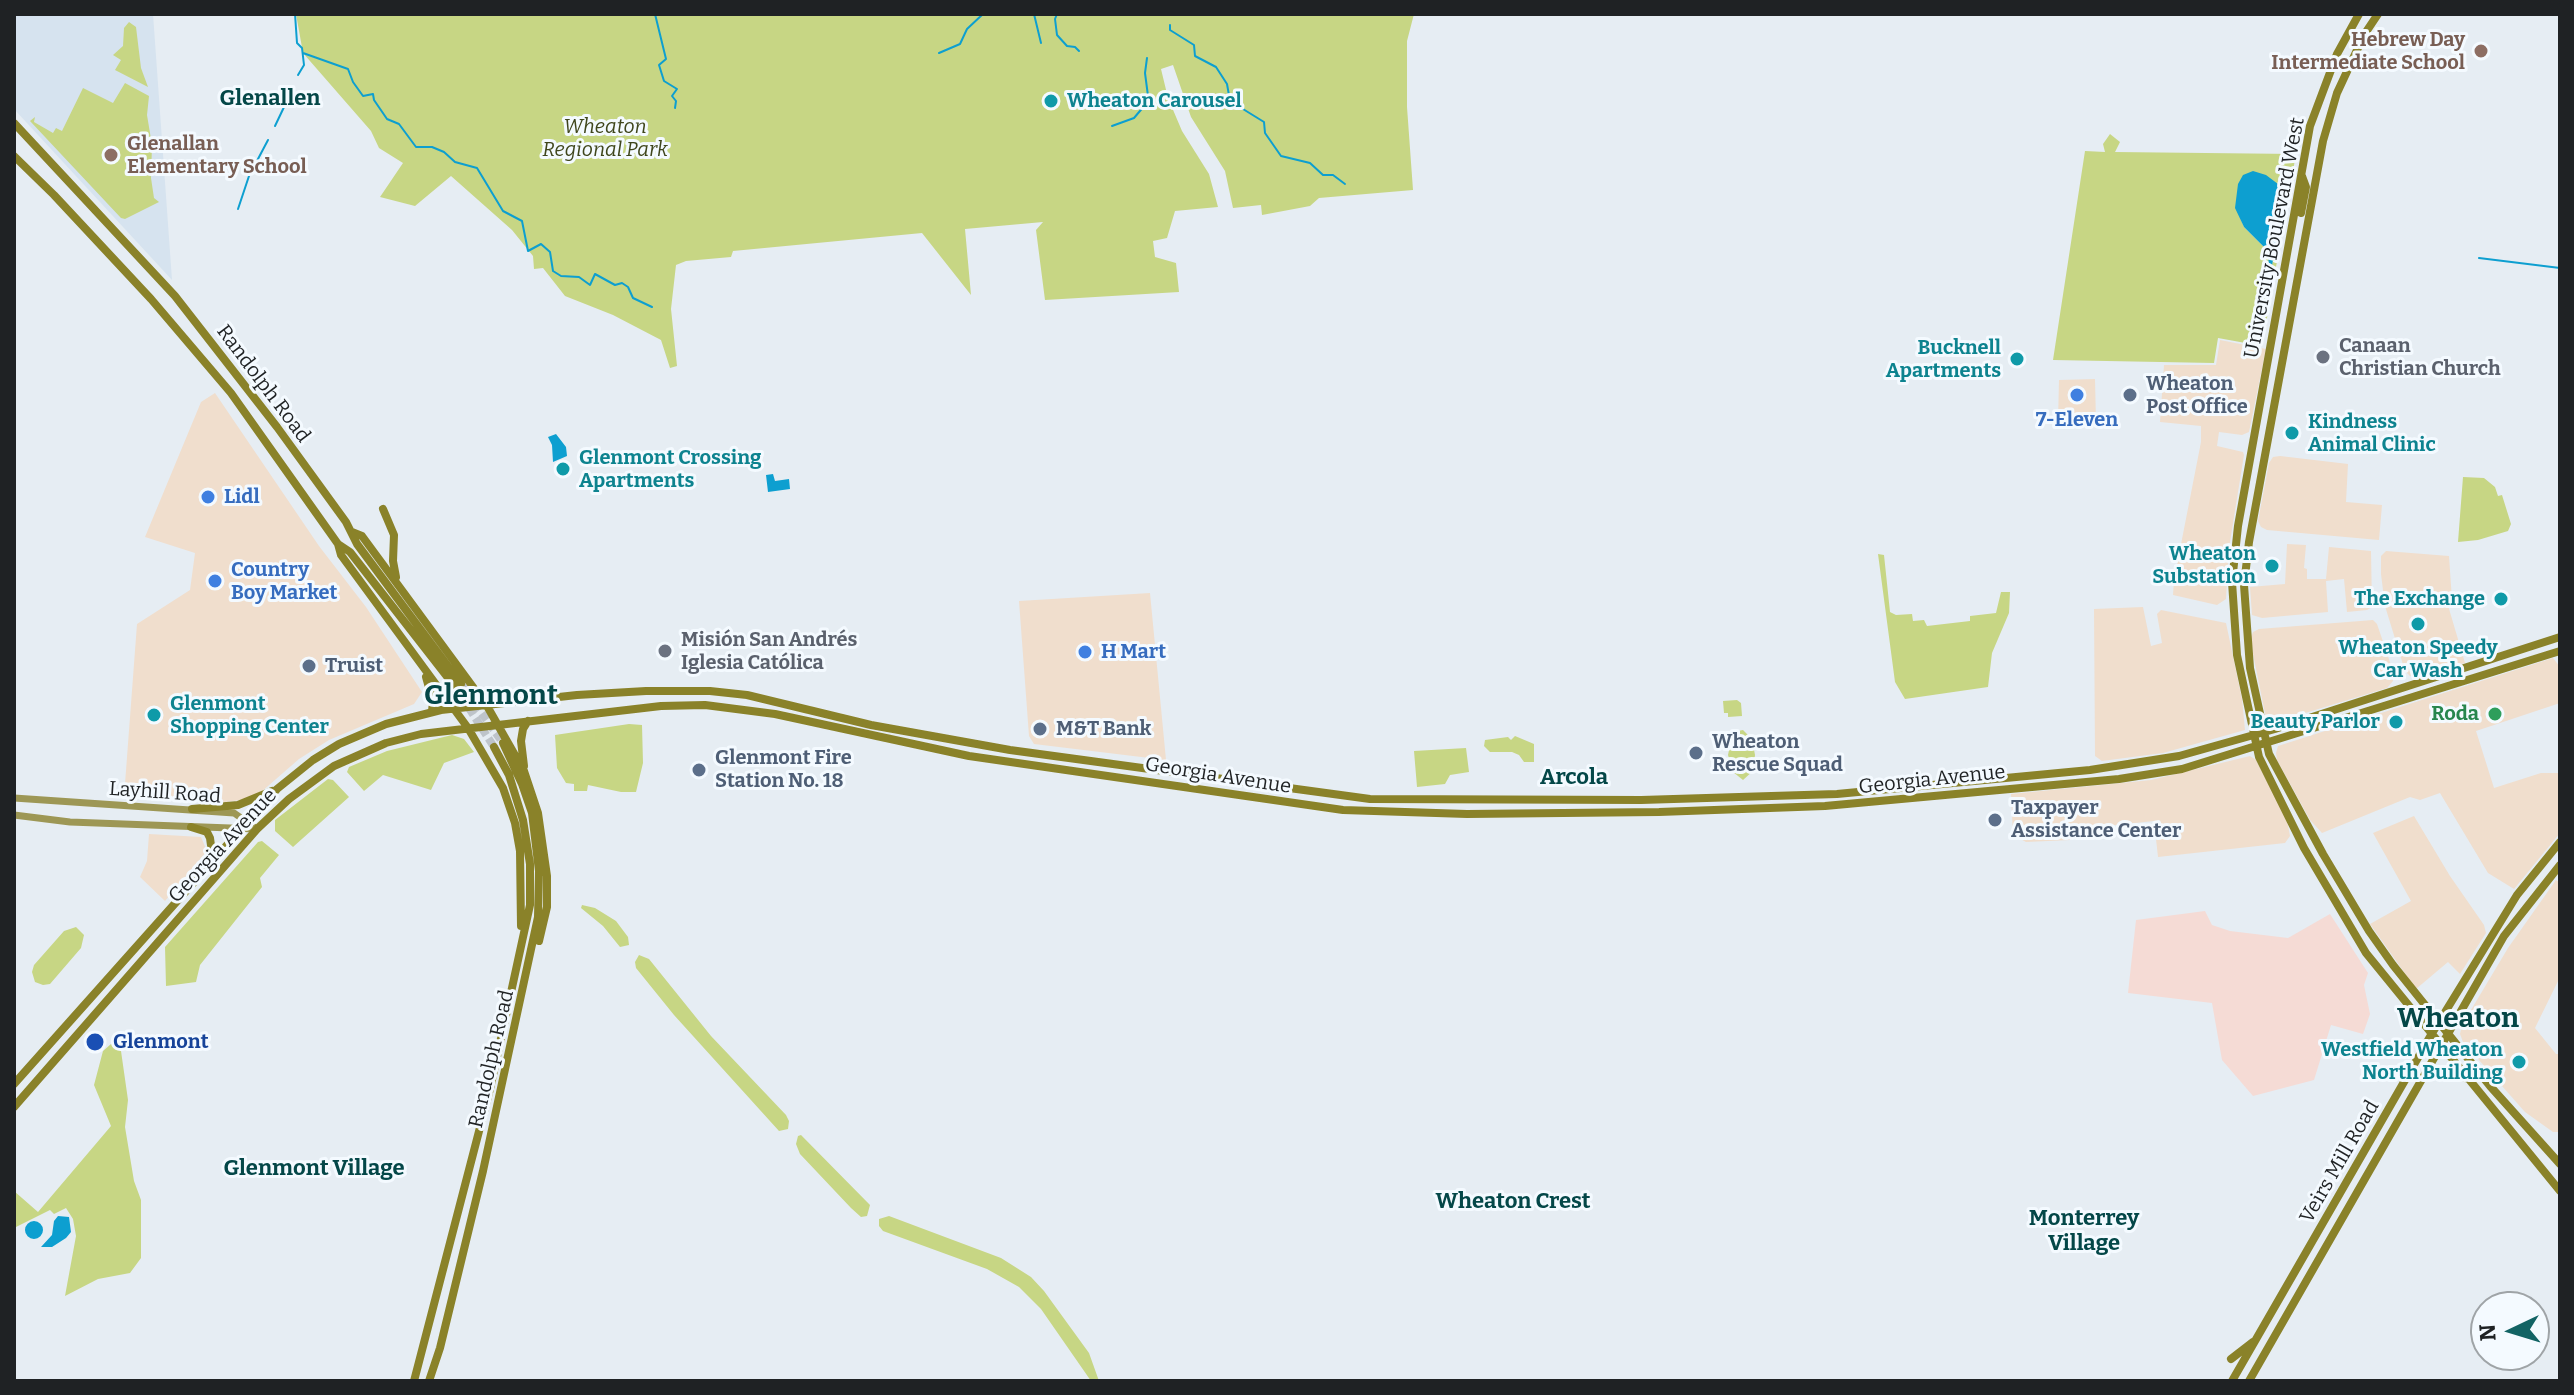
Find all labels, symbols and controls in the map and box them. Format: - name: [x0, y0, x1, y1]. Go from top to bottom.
- place label: Hebrew Day Intermediate School: [2271, 28, 2465, 75]
- marker: Hebrew Day Intermediate School: [2472, 42, 2490, 60]
- district label: Glenallen: [220, 86, 320, 112]
- place label: Wheaton Carousel: [1067, 89, 1242, 113]
- marker: Wheaton Carousel: [1042, 92, 1060, 110]
- park label: Wheaton Regional Park: [542, 115, 668, 162]
- street label: University Boulevard West: [2240, 115, 2310, 361]
- place label: Glenallan Elementary School: [127, 132, 307, 179]
- marker: Glenallan Elementary School: [102, 146, 120, 164]
- street label: Randolph Road: [211, 321, 315, 447]
- place label: Canaan Christian Church: [2339, 334, 2501, 381]
- place label: Bucknell Apartments: [1886, 336, 2001, 383]
- marker: Canaan Christian Church: [2314, 348, 2332, 366]
- marker: Bucknell Apartments: [2008, 350, 2026, 368]
- place label: Wheaton Post Office: [2146, 372, 2248, 419]
- marker: 7-Eleven: [2068, 386, 2086, 404]
- marker: Wheaton Post Office: [2121, 386, 2139, 404]
- place label: 7-Eleven: [2036, 408, 2118, 432]
- place label: Kindness Animal Clinic: [2308, 410, 2436, 457]
- marker: Kindness Animal Clinic: [2283, 424, 2301, 442]
- place label: Glenmont Crossing Apartments: [579, 446, 762, 493]
- marker: Glenmont Crossing Apartments: [554, 460, 572, 478]
- place label: Lidl: [224, 485, 260, 509]
- marker: Lidl: [199, 488, 217, 506]
- place label: Wheaton Substation: [2152, 542, 2256, 589]
- marker: Wheaton Substation: [2263, 557, 2281, 575]
- place label: Country Boy Market: [231, 558, 337, 605]
- marker: Country Boy Market: [206, 572, 224, 590]
- place label: The Exchange: [2354, 587, 2485, 611]
- marker: The Exchange: [2492, 590, 2510, 608]
- marker: Wheaton Speedy Car Wash: [2409, 615, 2427, 633]
- place label: Misión San Andrés Iglesia Católica: [681, 628, 857, 675]
- place label: Wheaton Speedy Car Wash: [2338, 636, 2498, 683]
- place label: H Mart: [1101, 640, 1166, 664]
- marker: Misión San Andrés Iglesia Católica: [656, 642, 674, 660]
- marker: H Mart: [1076, 643, 1094, 661]
- place label: Truist: [325, 654, 383, 678]
- marker: Truist: [300, 657, 318, 675]
- district label: Glenmont: [424, 679, 558, 713]
- place label: Glenmont Shopping Center: [170, 692, 329, 739]
- place label: Roda: [2431, 702, 2479, 726]
- marker: Roda: [2486, 705, 2504, 723]
- marker: Glenmont Shopping Center: [145, 706, 163, 724]
- place label: Beauty Parlor: [2251, 710, 2380, 734]
- marker: Beauty Parlor: [2387, 713, 2405, 731]
- place label: M&T Bank: [1056, 717, 1151, 741]
- marker: M&T Bank: [1031, 720, 1049, 738]
- place label: Wheaton Rescue Squad: [1712, 730, 1843, 777]
- marker: Wheaton Rescue Squad: [1687, 744, 1705, 762]
- place label: Glenmont Fire Station No. 18: [715, 746, 852, 793]
- street label: Georgia Avenue: [1143, 753, 1293, 799]
- street label: Georgia Avenue: [1857, 760, 2007, 800]
- marker: Glenmont Fire Station No. 18: [690, 761, 708, 779]
- district label: Arcola: [1540, 765, 1608, 791]
- street label: Layhill Road: [108, 777, 222, 809]
- street label: Georgia Avenue: [164, 784, 282, 908]
- place label: Taxpayer Assistance Center: [2011, 796, 2181, 843]
- marker: Taxpayer Assistance Center: [1986, 811, 2004, 829]
- street label: Randolph Road: [464, 988, 520, 1130]
- district label: Wheaton: [2397, 1002, 2519, 1036]
- place label: Glenmont: [113, 1030, 209, 1054]
- marker: Glenmont: [84, 1031, 106, 1053]
- place label: Westfield Wheaton North Building: [2321, 1038, 2503, 1085]
- marker: Westfield Wheaton North Building: [2510, 1053, 2528, 1071]
- street label: Veirs Mill Road: [2295, 1096, 2385, 1228]
- district label: Glenmont Village: [223, 1156, 405, 1182]
- district label: Wheaton Crest: [1435, 1189, 1591, 1215]
- district label: Monterrey Village: [2029, 1206, 2139, 1258]
- north arrow: [2470, 1291, 2550, 1371]
- text: N: [2473, 1323, 2502, 1342]

